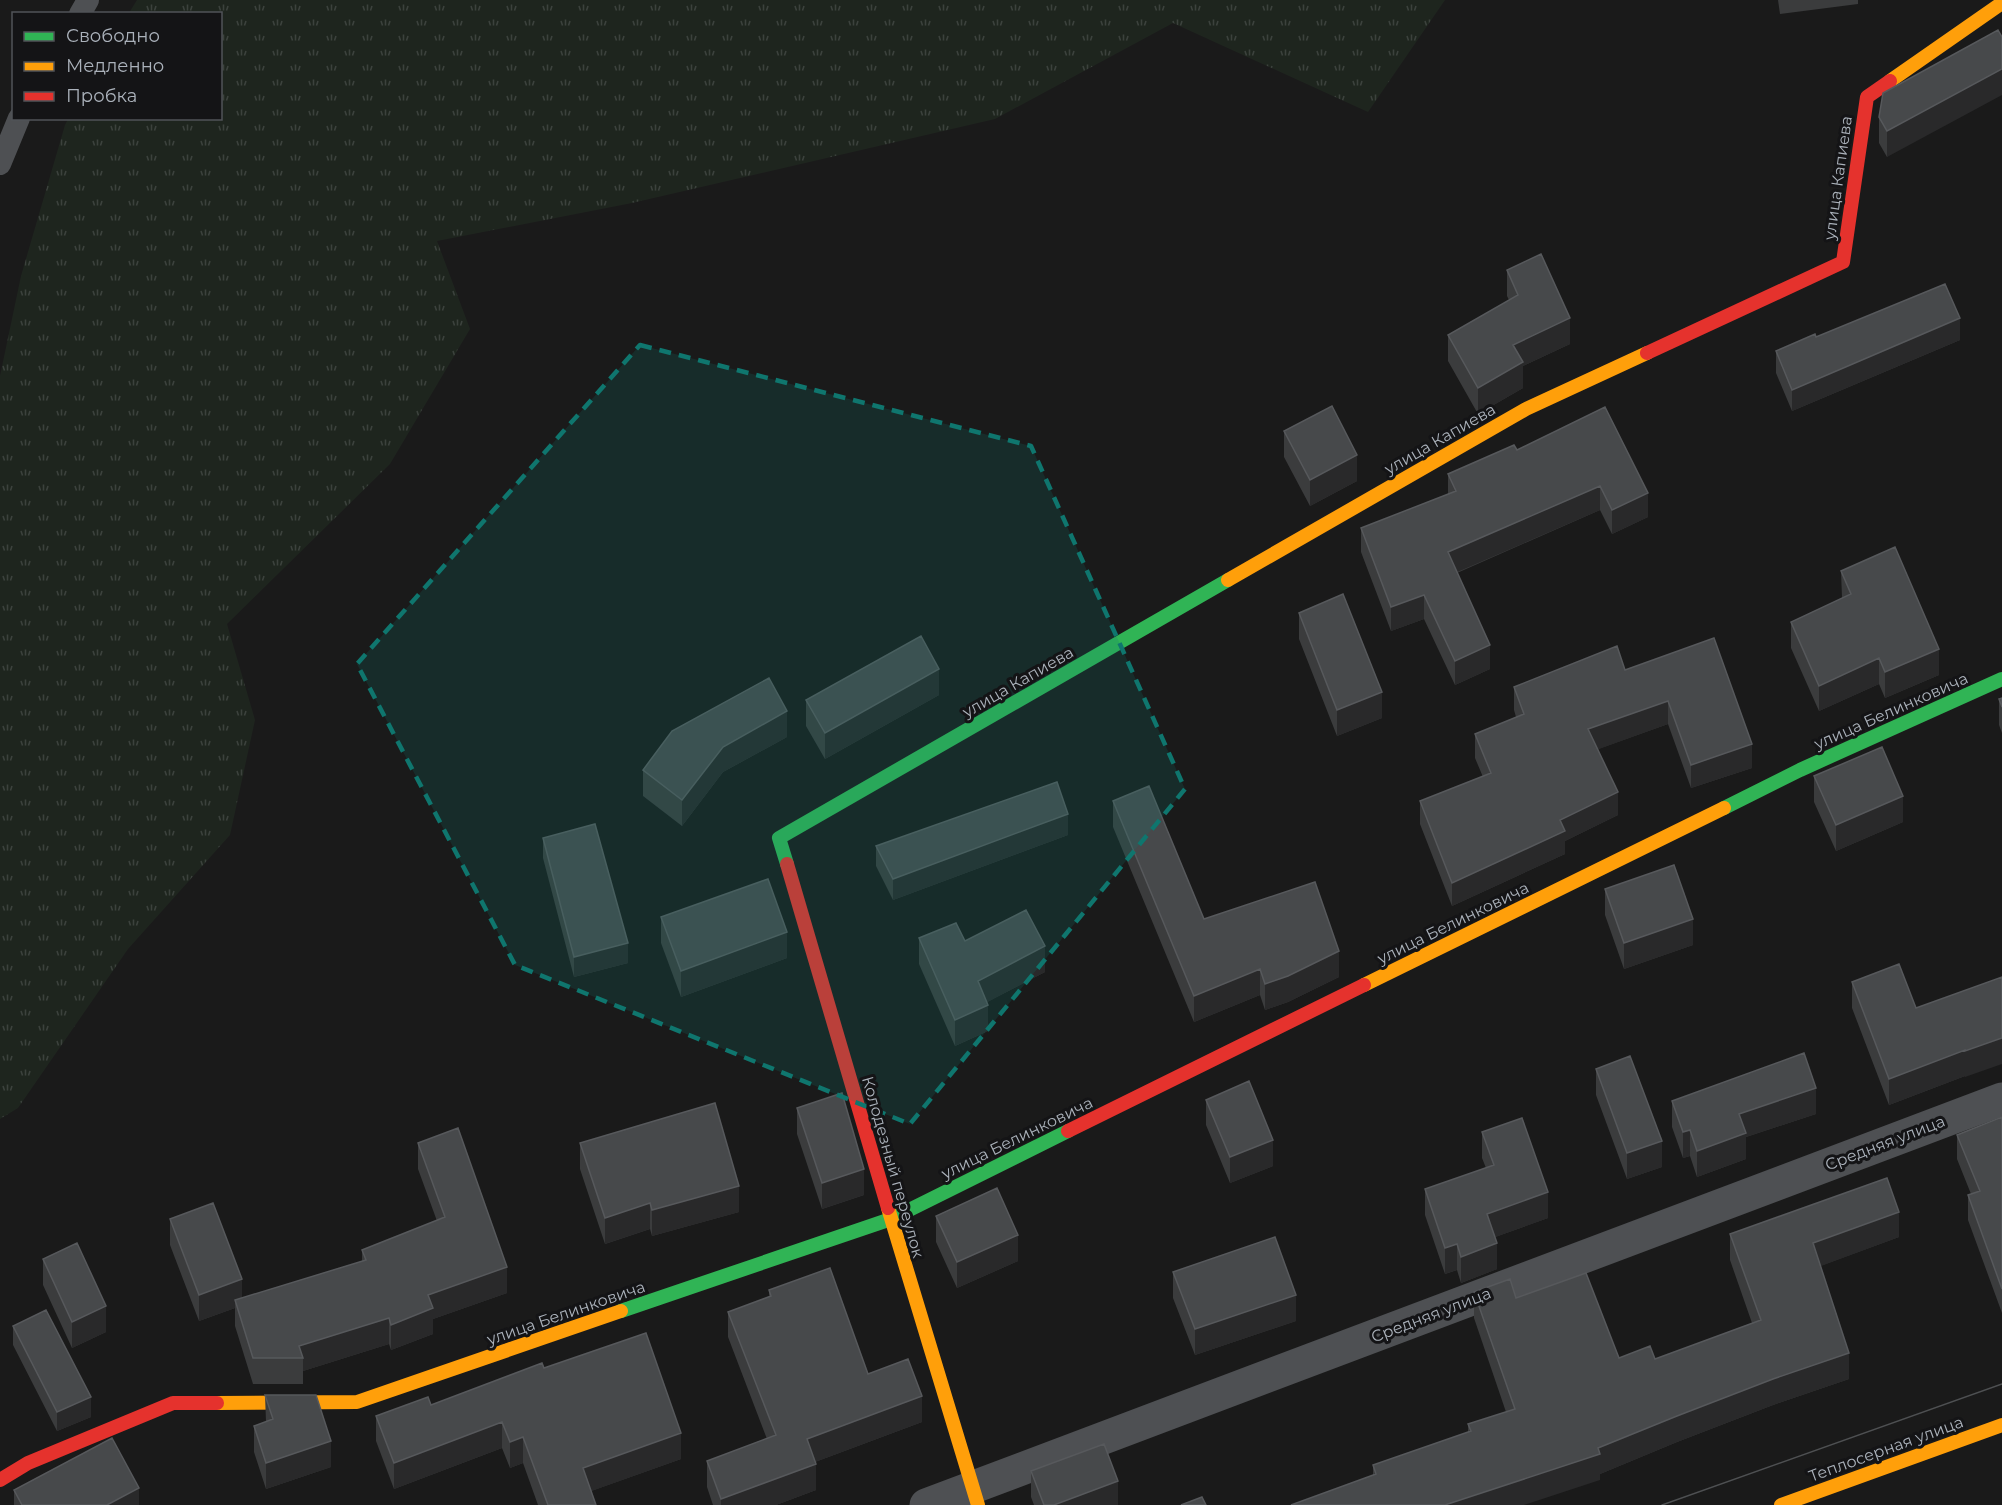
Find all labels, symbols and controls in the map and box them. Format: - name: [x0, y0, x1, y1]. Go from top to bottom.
- legend: [12, 12, 222, 120]
- text: Свободно: [66, 25, 160, 47]
- text: Медленно: [66, 55, 164, 77]
- text: Пробка: [66, 85, 137, 107]
- street label: улица Капиева: [1820, 115, 1856, 242]
- street label: улица Капиева: [1380, 399, 1499, 479]
- street label: улица Капиева: [958, 642, 1077, 722]
- street label: улица Белинковича: [1810, 669, 1971, 754]
- street label: улица Белинковича: [1373, 878, 1532, 968]
- street label: Колодезный переулок: [858, 1074, 928, 1261]
- street label: улица Белинковича: [937, 1093, 1096, 1183]
- street label: Средняя улица: [1822, 1111, 1948, 1175]
- street label: улица Белинковича: [483, 1277, 648, 1349]
- street label: Средняя улица: [1368, 1283, 1494, 1347]
- street label: Теплосерная улица: [1806, 1412, 1966, 1486]

